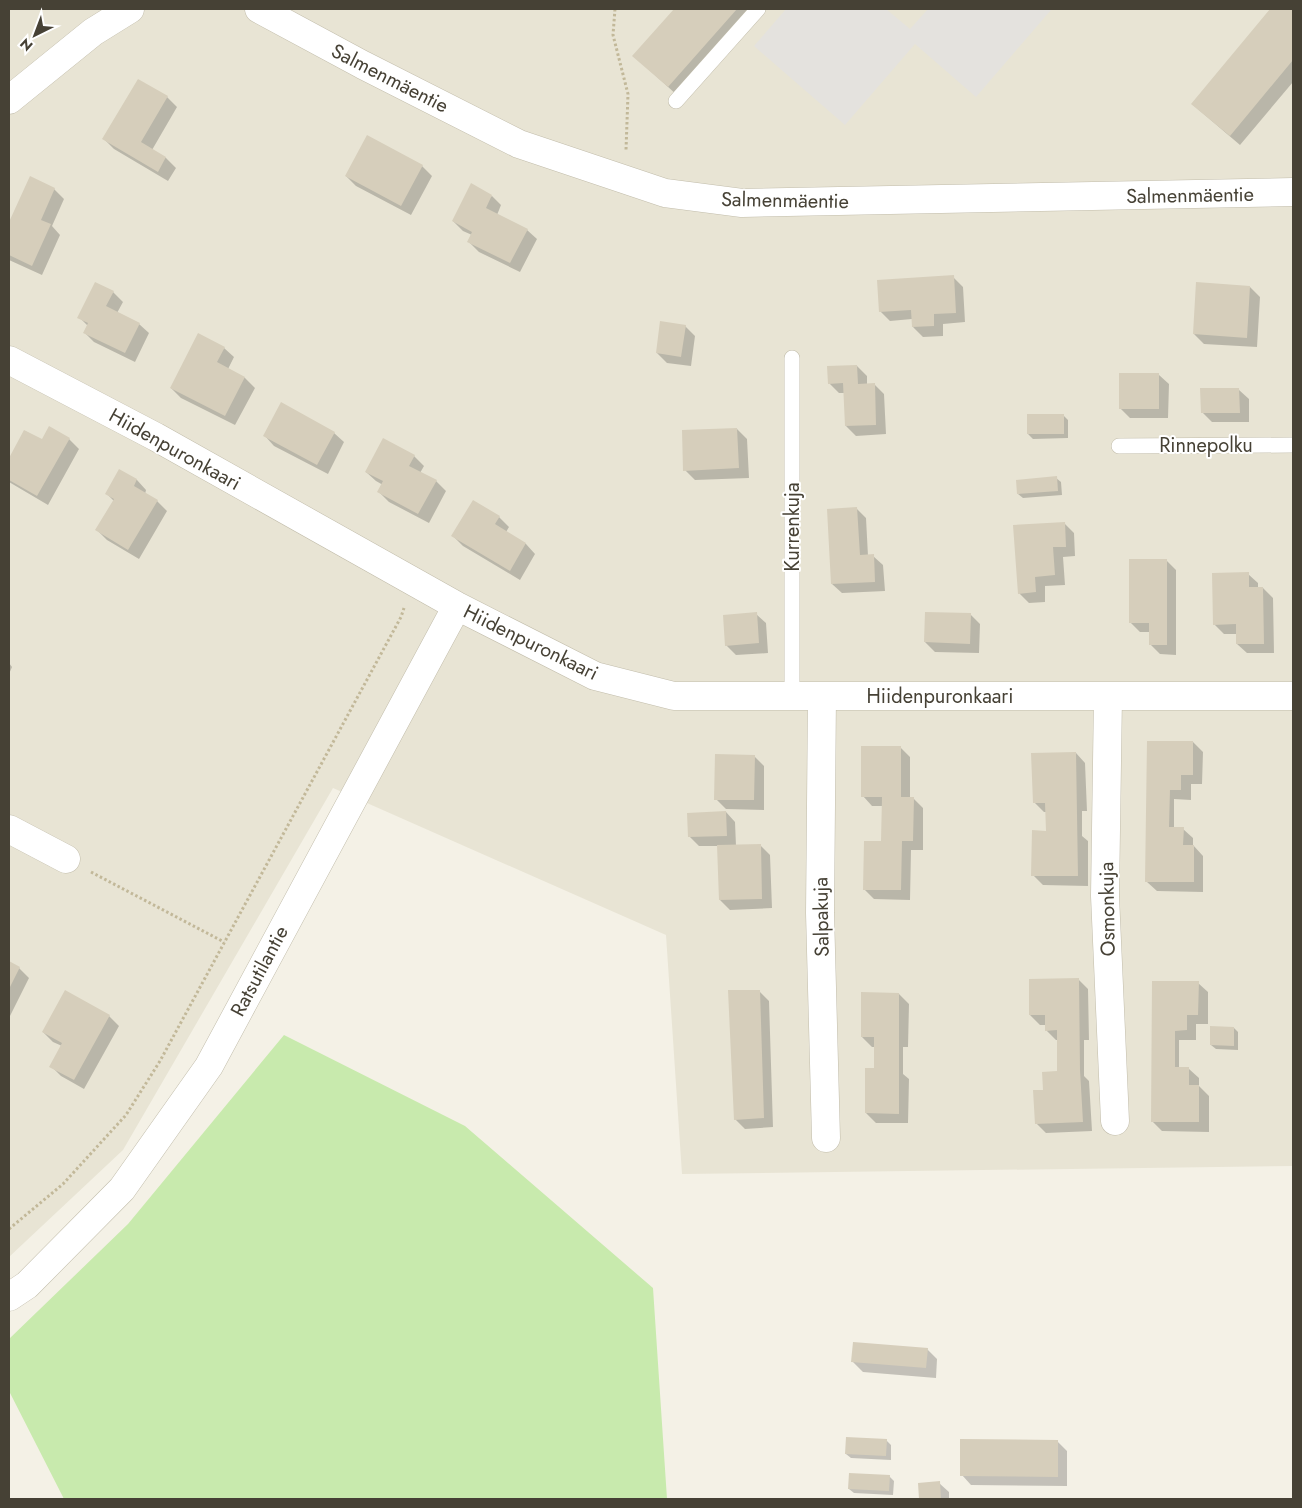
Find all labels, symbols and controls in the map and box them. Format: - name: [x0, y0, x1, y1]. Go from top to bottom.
- north arrow: [10, 10, 60, 60]
- text: N: [15, 34, 37, 56]
- street label: Salmenmäentie: [326, 36, 453, 120]
- street label: Salmenmäentie: [1126, 180, 1254, 211]
- street label: Salmenmäentie: [721, 185, 849, 216]
- street label: Hiidenpuronkaari: [103, 401, 246, 498]
- street label: Rinnepolku: [1159, 431, 1253, 460]
- street label: Kurrenkuja: [778, 482, 807, 572]
- street label: Hiidenpuronkaari: [458, 597, 603, 688]
- street label: Hiidenpuronkaari: [867, 682, 1013, 711]
- street label: Osmonkuja: [1092, 861, 1123, 957]
- street label: Salpakuja: [806, 877, 837, 957]
- street label: Ratsutilantie: [223, 921, 296, 1022]

